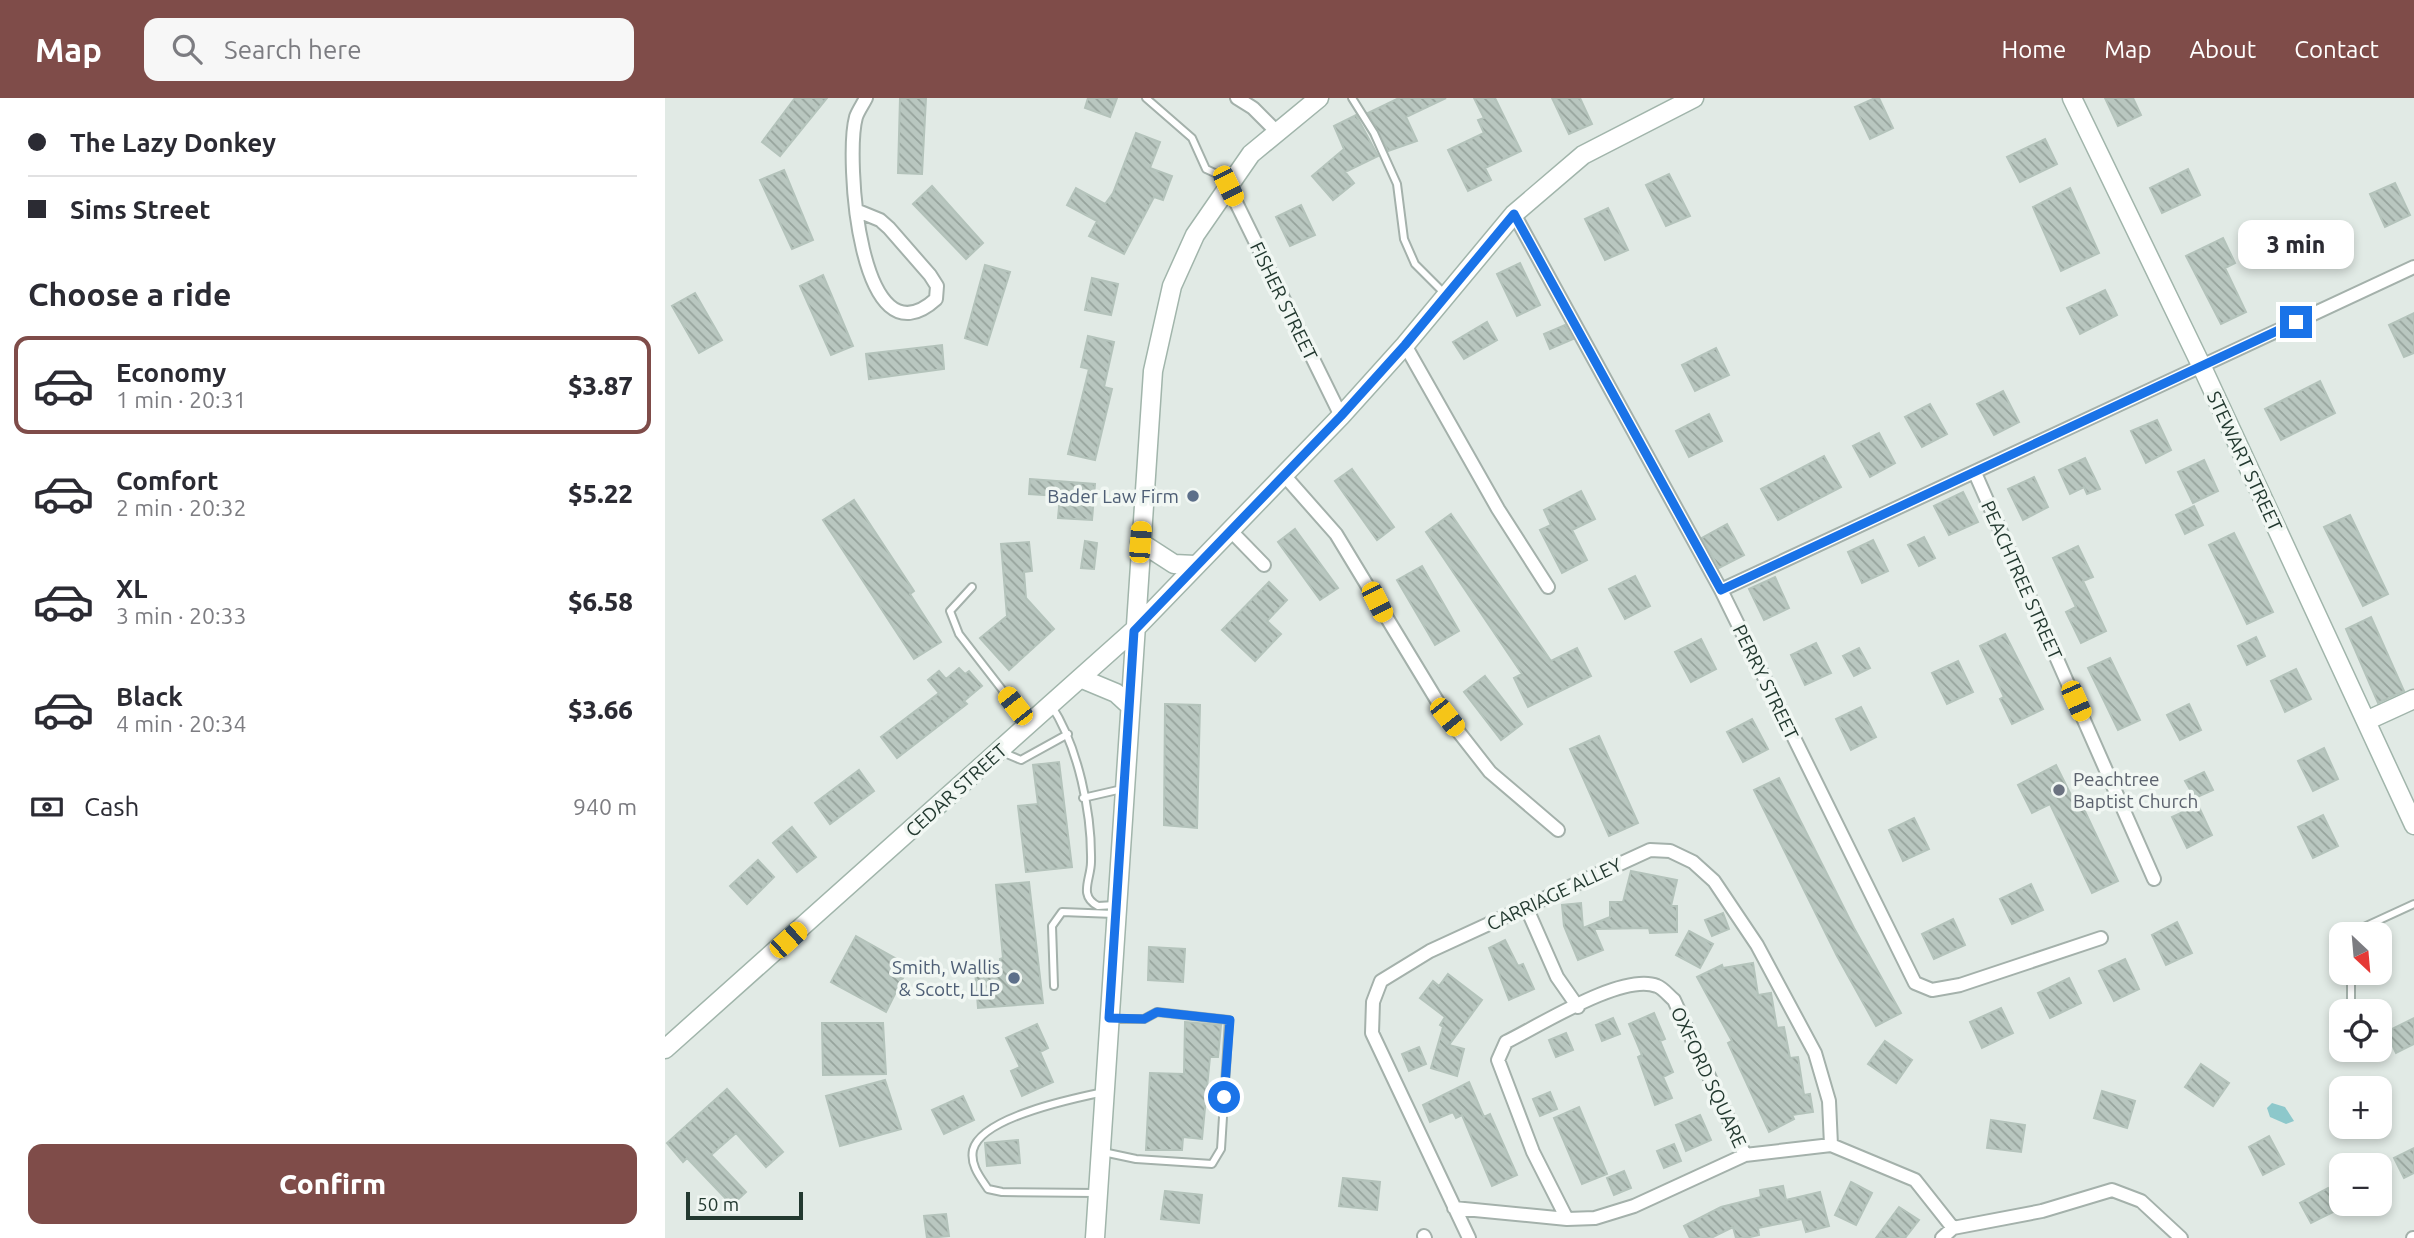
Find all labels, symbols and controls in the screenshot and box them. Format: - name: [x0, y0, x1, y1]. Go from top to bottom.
- search box: [144, 18, 634, 81]
- icon: search: [168, 30, 206, 68]
- text: Map: [35, 31, 102, 68]
- text: Search here: [224, 35, 362, 64]
- text: Home: [2001, 36, 2066, 63]
- text: Map: [2104, 36, 2151, 63]
- text: About: [2189, 36, 2256, 63]
- text: Contact: [2294, 36, 2379, 63]
- text: The Lazy Donkey: [70, 128, 276, 157]
- car: [1210, 163, 1247, 209]
- text: Sims Street: [70, 195, 210, 224]
- callout: 3 min: [2238, 220, 2354, 270]
- text: 3 min: [2267, 232, 2325, 257]
- street label: FISHER STREET: [1246, 238, 1322, 364]
- text: Choose a ride: [28, 276, 231, 312]
- route end: [2280, 306, 2312, 338]
- icon: car: [32, 354, 95, 417]
- text: Economy: [116, 358, 226, 387]
- text: $3.87: [568, 371, 633, 400]
- text: 1 min · 20:31: [116, 387, 247, 412]
- street label: STEWART STREET: [2203, 388, 2287, 535]
- icon: car: [32, 462, 95, 525]
- text: Comfort: [116, 466, 219, 495]
- text: $5.22: [568, 479, 633, 508]
- place label: Bader Law Firm: [1047, 485, 1179, 507]
- marker: Bader Law Firm: [1185, 488, 1201, 504]
- text: 2 min · 20:32: [116, 495, 247, 520]
- street label: PEACHTREE STREET: [1977, 497, 2067, 663]
- car: [1129, 520, 1152, 564]
- icon: car: [32, 570, 95, 633]
- text: XL: [116, 574, 147, 603]
- car: [1359, 579, 1396, 625]
- text: $6.58: [568, 587, 633, 616]
- text: 3 min · 20:33: [116, 603, 247, 628]
- street label: PERRY STREET: [1729, 621, 1803, 743]
- icon: car: [32, 678, 95, 741]
- car: [2058, 678, 2095, 724]
- text: Black: [116, 682, 183, 711]
- car: [994, 683, 1037, 729]
- car: [1426, 694, 1469, 740]
- text: $3.66: [568, 695, 633, 724]
- text: 4 min · 20:34: [116, 711, 247, 736]
- street label: CEDAR STREET: [901, 739, 1011, 841]
- place label: Peachtree Baptist Church: [2073, 768, 2198, 812]
- marker: Peachtree Baptist Church: [2051, 782, 2067, 798]
- icon: cash: [28, 788, 66, 826]
- text: Cash: [84, 792, 139, 821]
- text: 940 m: [573, 794, 637, 819]
- street label: CARRIAGE ALLEY: [1483, 853, 1625, 935]
- car: [766, 918, 811, 962]
- north arrow: [2329, 922, 2392, 985]
- map controls: [2329, 922, 2392, 1216]
- place label: Smith, Wallis & Scott, LLP: [892, 956, 1000, 1000]
- marker: Smith, Wallis & Scott, LLP: [1006, 970, 1022, 986]
- button: locate: [2329, 999, 2392, 1062]
- street label: OXFORD SQUARE: [1667, 1003, 1751, 1151]
- button: +: [2329, 1076, 2392, 1139]
- route start: [1208, 1081, 1240, 1113]
- button: Confirm: [28, 1144, 637, 1224]
- button: −: [2329, 1153, 2392, 1216]
- scale bar: [686, 1189, 803, 1221]
- text: 50 m: [697, 1193, 739, 1215]

